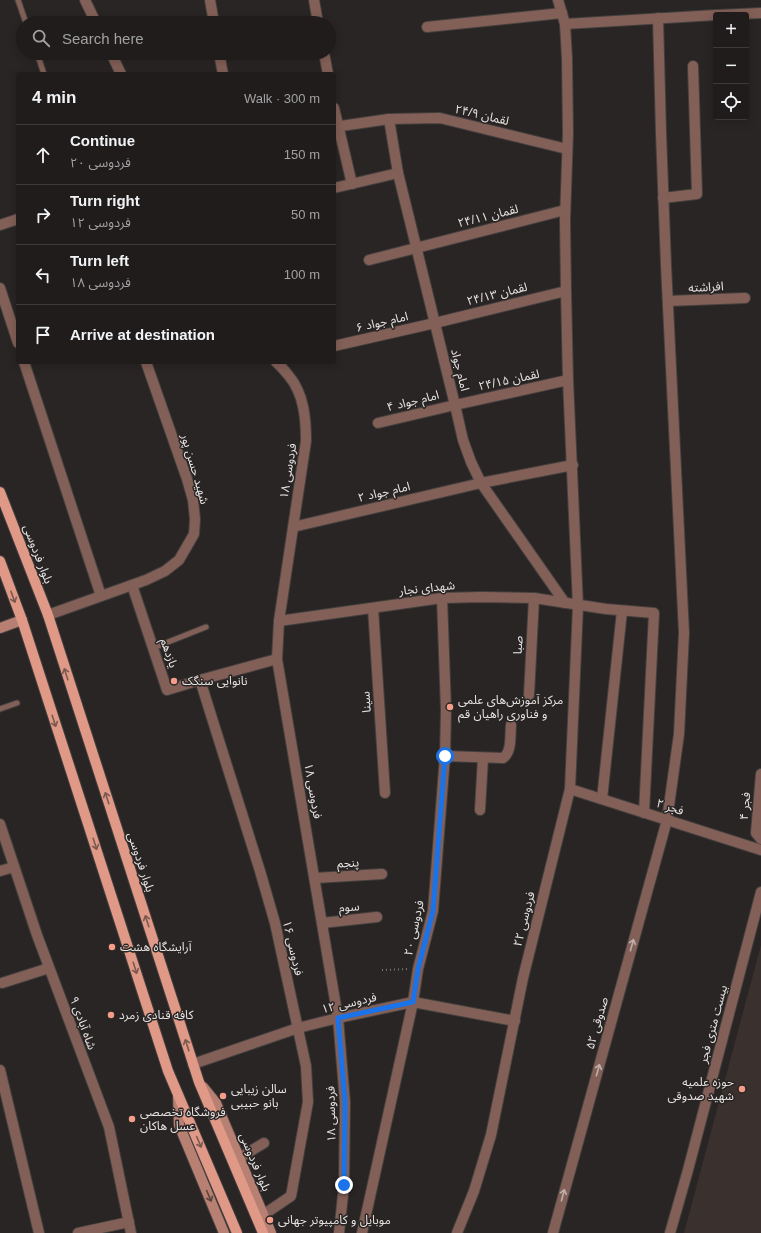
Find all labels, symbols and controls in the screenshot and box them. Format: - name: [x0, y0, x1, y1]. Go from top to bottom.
- map controls: [713, 12, 749, 120]
- button: +: [713, 12, 749, 48]
- search box: [16, 16, 336, 60]
- icon: search: [30, 27, 52, 49]
- text: Search here: [62, 30, 144, 47]
- button: −: [713, 48, 749, 84]
- button: locate: [713, 84, 749, 120]
- text: 4 min: [32, 88, 76, 107]
- text: Walk · 300 m: [244, 91, 320, 106]
- street label: لقمان ۲۴/۹: [454, 102, 510, 128]
- text: Continue: [70, 132, 135, 149]
- icon: ahead: [32, 144, 54, 166]
- text: 150 m: [284, 147, 320, 162]
- text: فردوسی ۲۰: [70, 155, 131, 170]
- text: Turn right: [70, 192, 140, 209]
- street label: لقمان ۲۴/۱۱: [456, 202, 520, 230]
- icon: right: [32, 204, 54, 226]
- text: 50 m: [291, 207, 320, 222]
- text: فردوسی ۱۲: [70, 215, 131, 230]
- text: Turn left: [70, 252, 129, 269]
- icon: left: [32, 264, 54, 286]
- text: 100 m: [284, 267, 320, 282]
- text: فردوسی ۱۸: [70, 275, 131, 290]
- street label: افراشته: [688, 279, 724, 295]
- street label: لقمان ۲۴/۱۳: [465, 280, 529, 308]
- street label: امام جواد ۶: [354, 309, 410, 337]
- icon: arrive: [32, 324, 54, 346]
- text: Arrive at destination: [70, 326, 215, 343]
- street label: امام جواد: [446, 347, 472, 393]
- street label: لقمان ۲۴/۱۵: [477, 367, 541, 393]
- street label: امام جواد ۴: [385, 388, 441, 416]
- street label: شهید حسن پور: [177, 431, 212, 506]
- street label: فردوسی ۱۸: [277, 442, 299, 500]
- street label: امام جواد ۲: [356, 479, 412, 507]
- street label: بلوار فردوسی: [20, 522, 56, 586]
- street label: شهدای نجار: [397, 578, 456, 598]
- one-way arrow: [10, 591, 18, 603]
- street label: صبا: [511, 635, 526, 655]
- street label: یازدهم: [156, 636, 181, 670]
- one-way arrow: [62, 668, 70, 680]
- place label: نانوایی سنگک: [182, 674, 248, 688]
- marker: نانوایی سنگک: [169, 676, 179, 686]
- street label: سینا: [358, 691, 374, 713]
- place label: مرکز آموزش‌های علمی و فناوری راهیان قم: [458, 693, 563, 723]
- marker: مرکز آموزش‌های علمی و فناوری راهیان قم: [445, 702, 455, 712]
- one-way arrow: [51, 714, 59, 726]
- route start: [436, 747, 454, 765]
- street label: فردوسی ۱۸: [301, 762, 325, 820]
- street label: فجر ۴: [737, 791, 753, 821]
- one-way arrow: [102, 792, 110, 804]
- street label: فجر ۲: [655, 796, 685, 818]
- street label: بلوار فردوسی: [125, 830, 157, 894]
- one-way arrow: [92, 838, 99, 851]
- street label: پنجم: [337, 855, 360, 873]
- street label: فردوسی ۲۲: [510, 890, 538, 948]
- street label: سوم: [338, 899, 360, 917]
- street label: فردوسی ۲۰: [401, 899, 427, 957]
- one-way arrow: [142, 916, 150, 928]
- street label: فردوسی ۱۶: [280, 919, 306, 977]
- one-way arrow: [629, 939, 636, 952]
- place label: آرایشگاه هشت: [120, 940, 192, 954]
- marker: آرایشگاه هشت: [107, 942, 117, 952]
- one-way arrow: [132, 961, 139, 974]
- street label: بیست متری فجر: [696, 983, 730, 1065]
- street label: فردوسی ۱۲: [320, 990, 378, 1016]
- street label: شاه آبادی ۹: [67, 994, 99, 1052]
- street label: صدوقی ۵۲: [583, 995, 611, 1051]
- place label: کافه قنادی زمرد: [119, 1008, 195, 1022]
- marker: کافه قنادی زمرد: [106, 1010, 116, 1020]
- one-way arrow: [182, 1039, 190, 1051]
- one-way arrow: [594, 1064, 602, 1077]
- place label: حوزه علمیه شهید صدوقی: [668, 1075, 734, 1103]
- place label: سالن زیبایی بانو حبیبی: [231, 1082, 287, 1110]
- marker: حوزه علمیه شهید صدوقی: [737, 1084, 747, 1094]
- street label: فردوسی ۱۸: [324, 1086, 338, 1142]
- marker: سالن زیبایی بانو حبیبی: [218, 1091, 228, 1101]
- place label: فروشگاه تخصصی عسل هاکان: [140, 1105, 226, 1133]
- marker: فروشگاه تخصصی عسل هاکان: [127, 1114, 137, 1124]
- street label: بلوار فردوسی: [236, 1131, 274, 1193]
- one-way arrow: [195, 1135, 203, 1147]
- route end: [335, 1176, 353, 1194]
- one-way arrow: [206, 1189, 213, 1201]
- one-way arrow: [560, 1189, 567, 1202]
- place label: موبایل و کامپیوتر جهانی: [278, 1213, 391, 1228]
- marker: موبایل و کامپیوتر جهانی: [265, 1215, 275, 1225]

